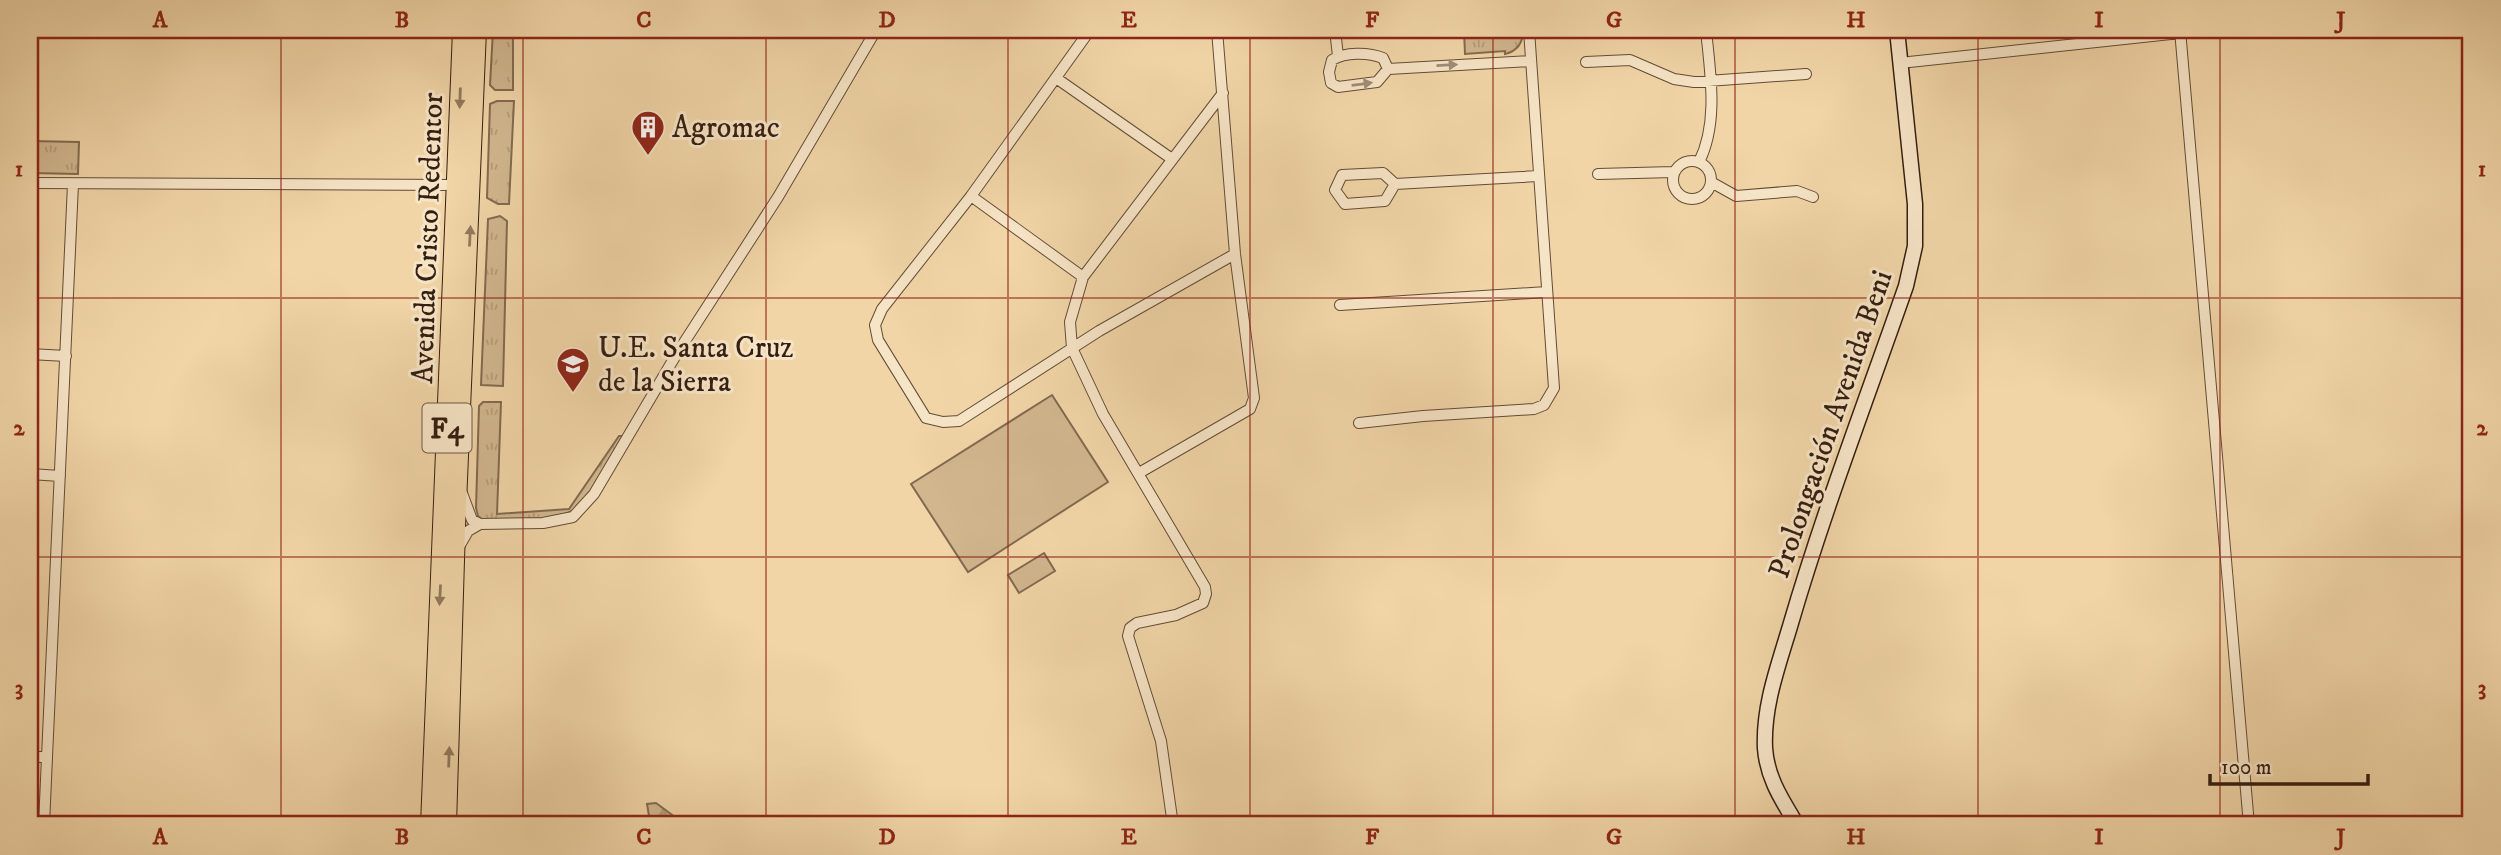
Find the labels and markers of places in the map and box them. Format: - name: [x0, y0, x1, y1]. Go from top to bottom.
- building icon: Agromac: [629, 108, 667, 157]
- place label: Agromac: [672, 110, 780, 147]
- place label: U.E. Santa Cruz de la Sierra: [598, 330, 793, 401]
- school or university icon: U.E. Santa Cruz de la Sierra: [554, 345, 592, 394]

